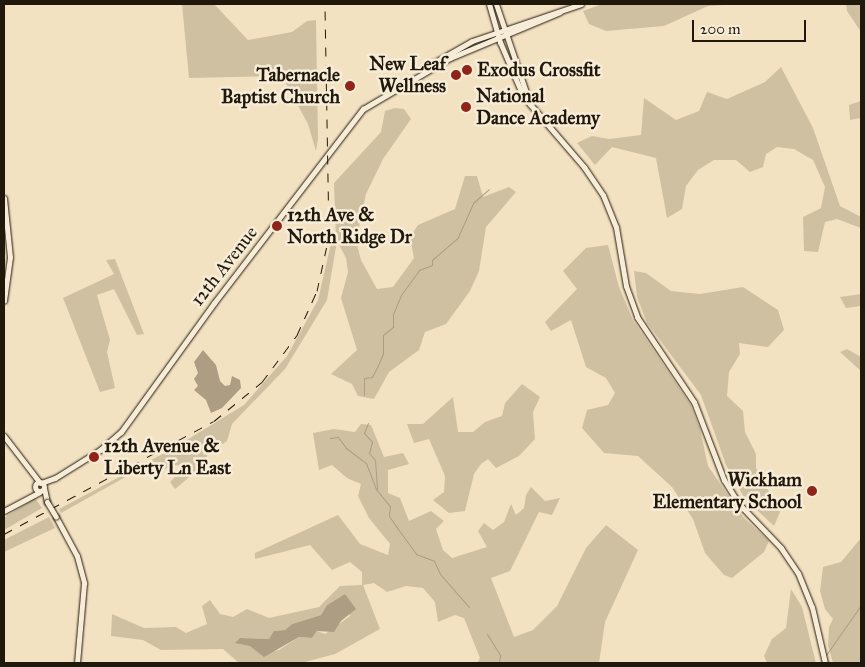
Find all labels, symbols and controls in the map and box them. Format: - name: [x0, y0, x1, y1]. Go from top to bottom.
- scale bar: [695, 10, 809, 42]
- text: 200 m: [700, 20, 741, 38]
- place label: New Leaf Wellness: [369, 53, 446, 97]
- place label: Exodus Crossfit: [477, 59, 601, 81]
- place label: Tabernacle Baptist Church: [221, 64, 340, 108]
- marker: Exodus Crossfit: [461, 64, 473, 76]
- marker: New Leaf Wellness: [450, 69, 462, 81]
- marker: Tabernacle Baptist Church: [344, 80, 356, 92]
- place label: National Dance Academy: [476, 85, 600, 129]
- marker: National Dance Academy: [460, 101, 472, 113]
- place label: 12th Ave & North Ridge Dr: [287, 204, 412, 248]
- marker: 12th Ave & North Ridge Dr: [271, 220, 283, 232]
- street label: 12th Avenue: [186, 221, 262, 311]
- place label: 12th Avenue & Liberty Ln East: [104, 435, 231, 479]
- marker: 12th Avenue & Liberty Ln East: [88, 451, 100, 463]
- place label: Wickham Elementary School: [653, 469, 802, 513]
- marker: Wickham Elementary School: [806, 485, 818, 497]

